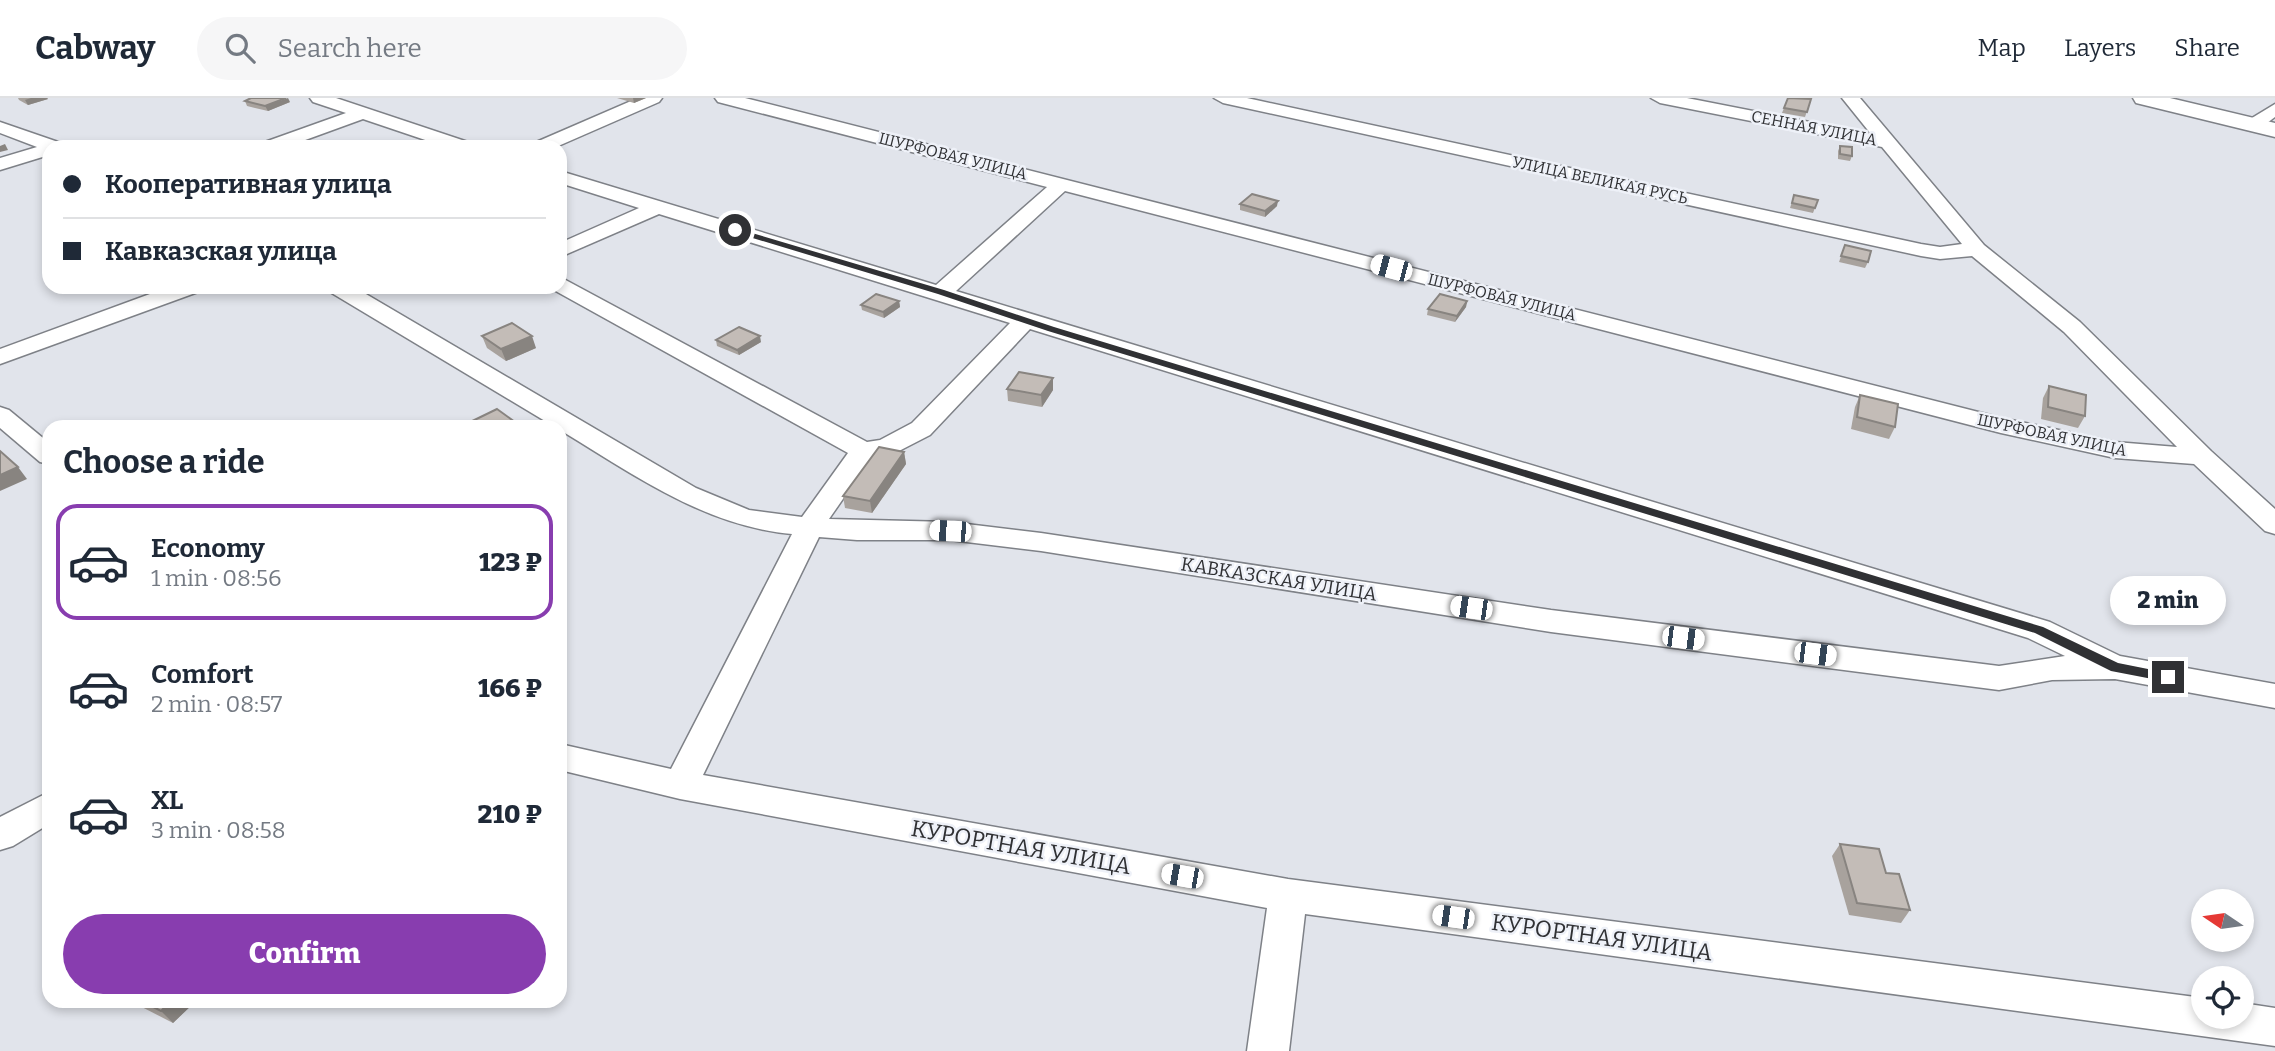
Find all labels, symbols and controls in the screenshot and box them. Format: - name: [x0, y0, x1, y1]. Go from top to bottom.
- search box: [197, 17, 687, 80]
- text: Cabway: [35, 28, 155, 68]
- icon: search: [221, 29, 259, 67]
- text: Search here: [277, 33, 422, 64]
- text: Map: [1978, 34, 2026, 62]
- text: Layers: [2064, 34, 2136, 62]
- text: Share: [2174, 34, 2240, 62]
- street label: СЕННАЯ УЛИЦА: [1750, 107, 1879, 150]
- street label: ШУРФОВАЯ УЛИЦА: [877, 128, 1030, 184]
- street label: УЛИЦА ВЕЛИКАЯ РУСЬ: [1510, 152, 1690, 208]
- text: Кооперативная улица: [105, 169, 391, 200]
- route start: [719, 214, 751, 246]
- text: Кавказская улица: [105, 236, 337, 267]
- car: [1368, 252, 1415, 284]
- street label: ШУРФОВАЯ УЛИЦА: [1426, 269, 1579, 325]
- street label: ШУРФОВАЯ УЛИЦА: [1976, 410, 2129, 460]
- text: Choose a ride: [63, 443, 264, 481]
- car: [929, 519, 972, 543]
- icon: car: [67, 531, 130, 594]
- text: Economy: [151, 533, 265, 564]
- text: 123 ₽: [479, 547, 542, 578]
- street label: КАВКАЗСКАЯ УЛИЦА: [1179, 552, 1379, 606]
- text: 1 min · 08:56: [151, 564, 282, 592]
- callout: 2 min: [2110, 575, 2226, 624]
- text: 2 min: [2137, 586, 2199, 614]
- car: [1449, 595, 1494, 621]
- car: [1661, 625, 1706, 651]
- car: [1793, 641, 1838, 667]
- icon: car: [67, 657, 130, 720]
- text: Comfort: [151, 659, 254, 690]
- route end: [2152, 661, 2184, 693]
- text: 166 ₽: [478, 673, 542, 704]
- text: 2 min · 08:57: [151, 690, 282, 718]
- icon: car: [67, 783, 130, 846]
- text: XL: [151, 785, 183, 816]
- text: 210 ₽: [478, 799, 542, 830]
- street label: КУРОРТНАЯ УЛИЦА: [909, 814, 1134, 880]
- text: 3 min · 08:58: [151, 816, 286, 844]
- car: [1160, 862, 1205, 890]
- north arrow: [2191, 889, 2254, 952]
- map controls: [2191, 889, 2254, 1029]
- car: [1431, 904, 1476, 930]
- street label: КУРОРТНАЯ УЛИЦА: [1490, 908, 1715, 966]
- button: Confirm: [63, 914, 546, 994]
- button: locate: [2191, 966, 2254, 1029]

